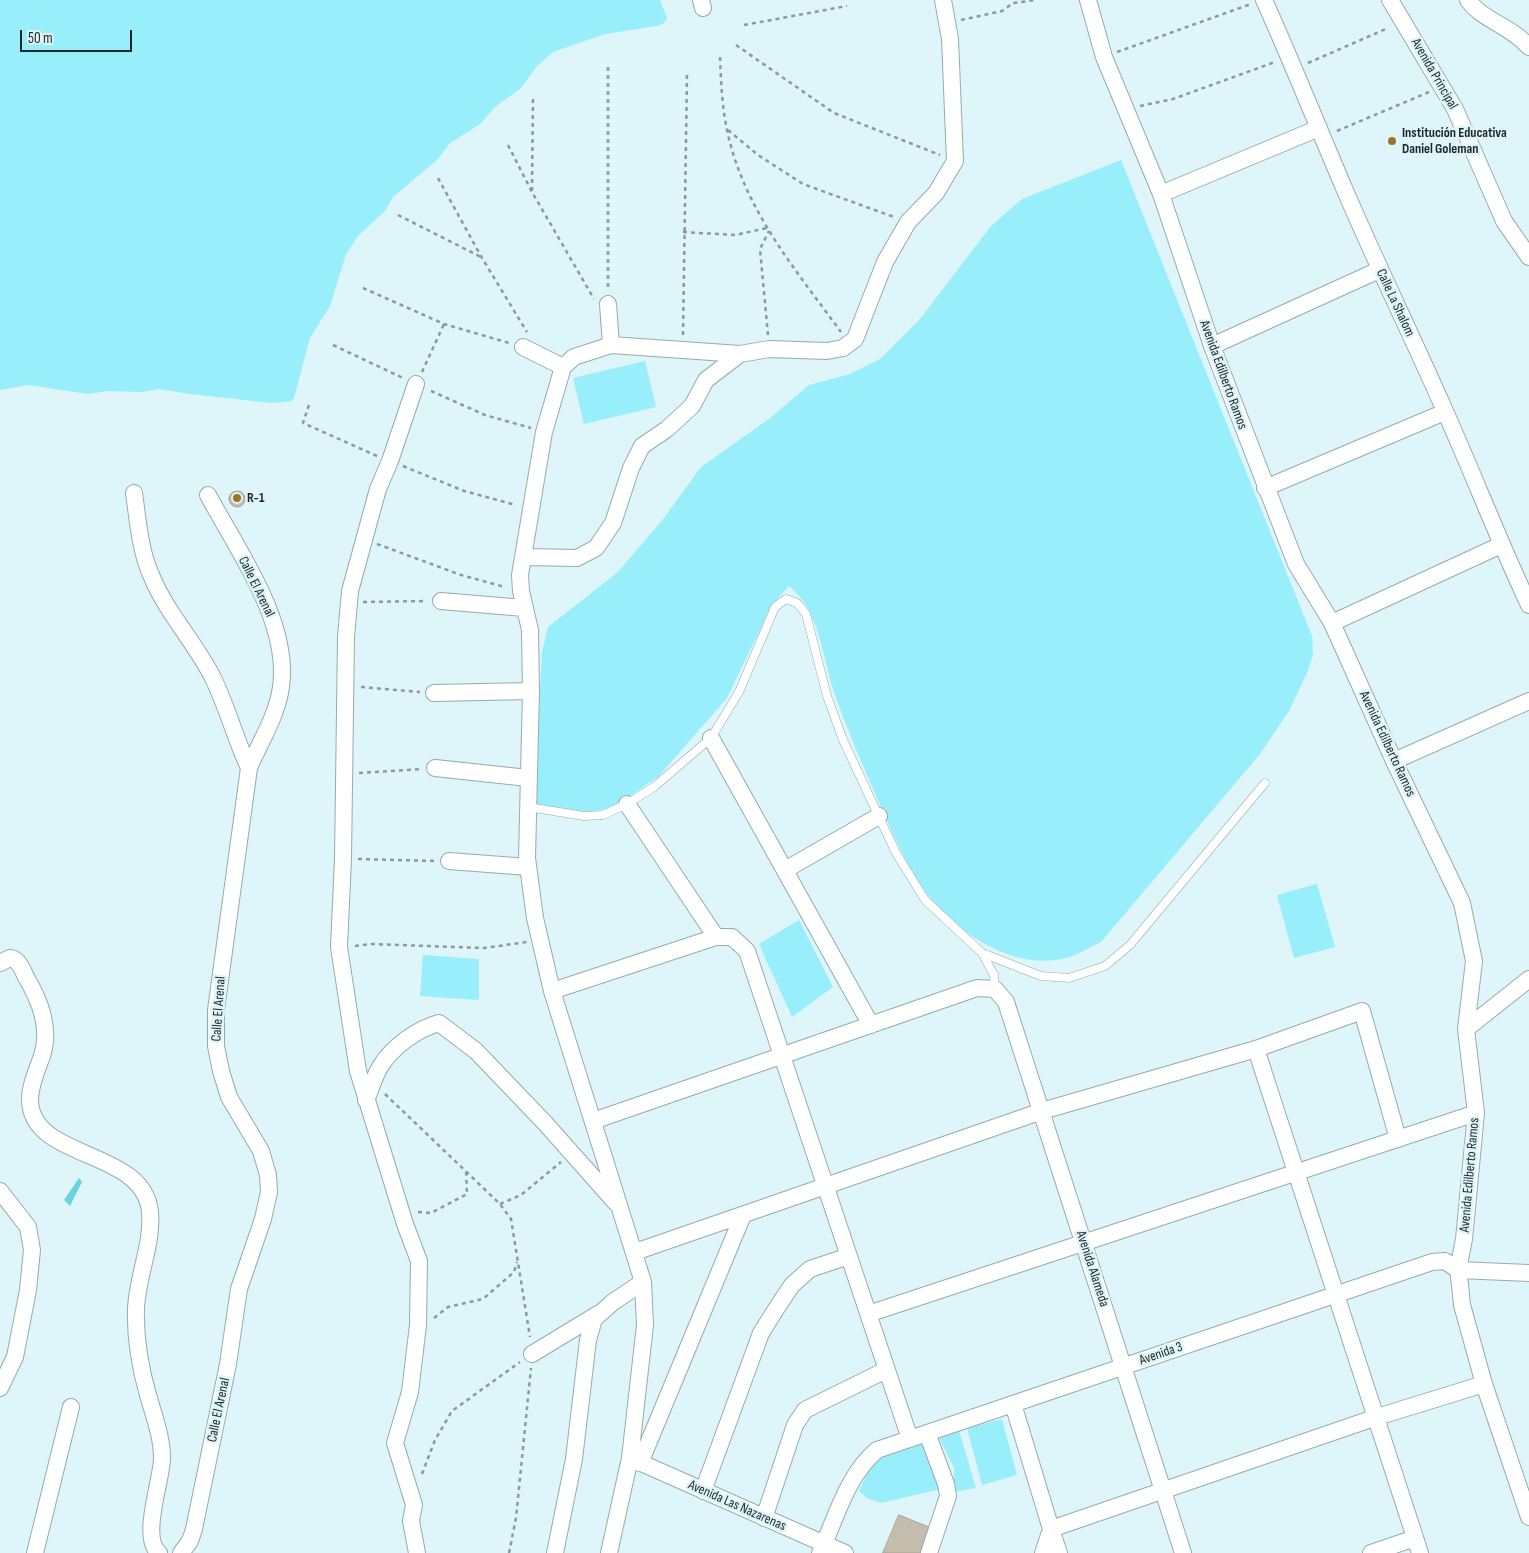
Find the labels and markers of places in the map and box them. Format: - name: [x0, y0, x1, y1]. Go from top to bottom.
- place label: Institución Educativa Daniel Goleman: [1402, 125, 1507, 158]
- marker: Institución Educativa Daniel Goleman: [1386, 135, 1398, 147]
- place label: R-1: [247, 490, 264, 506]
- marker: R-1: [231, 492, 243, 504]

